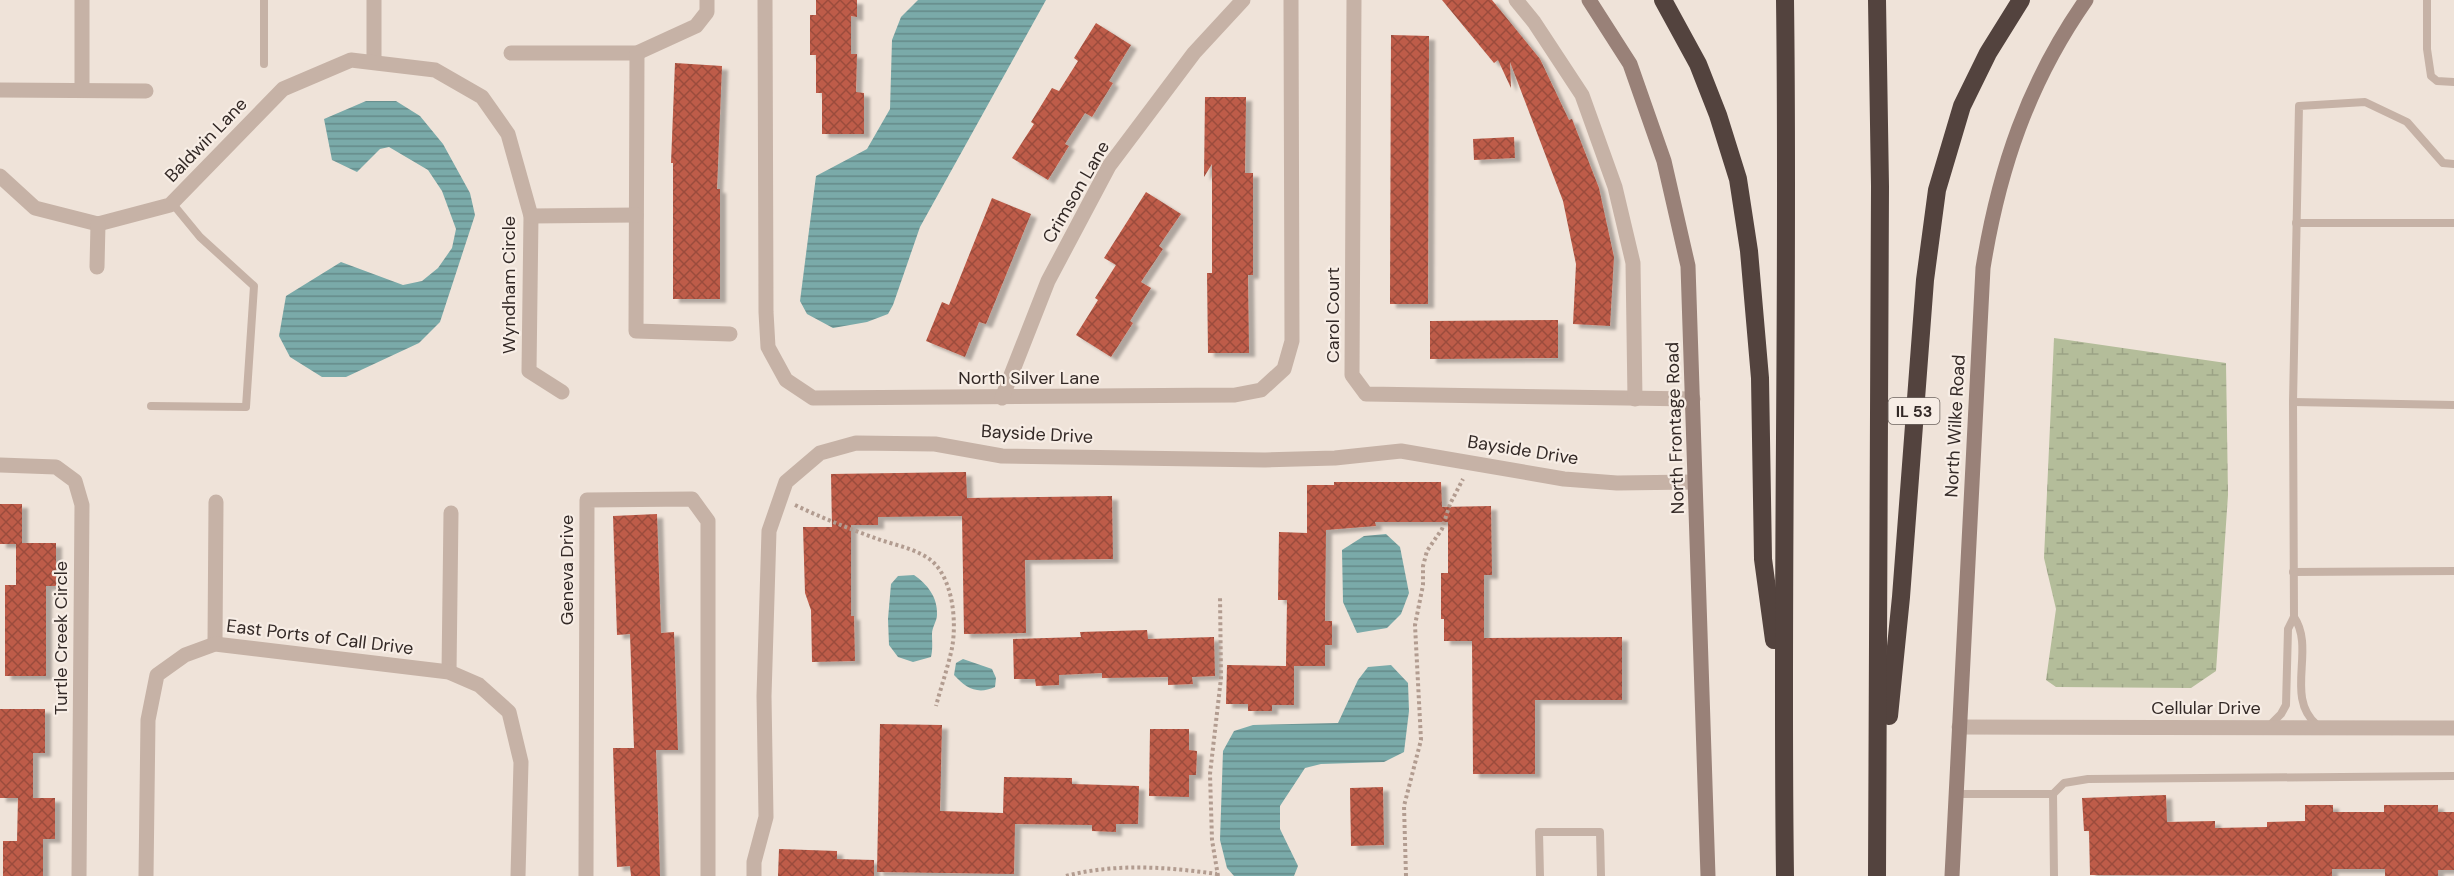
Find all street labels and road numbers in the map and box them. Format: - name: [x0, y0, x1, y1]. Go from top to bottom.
- street label: Baldwin Lane: [160, 92, 252, 188]
- street label: Crimson Lane: [1037, 136, 1115, 248]
- street label: Wyndham Circle: [497, 216, 521, 354]
- street label: Carol Court: [1321, 267, 1345, 363]
- street label: North Frontage Road: [1660, 341, 1690, 515]
- street label: North Wilke Road: [1939, 354, 1971, 498]
- street label: North Silver Lane: [958, 366, 1100, 390]
- road number: IL 53: [1888, 398, 1940, 424]
- street label: Bayside Drive: [980, 419, 1094, 449]
- street label: Bayside Drive: [1466, 429, 1580, 471]
- street label: Geneva Drive: [555, 515, 579, 625]
- street label: Turtle Creek Circle: [49, 561, 73, 715]
- street label: East Ports of Call Drive: [225, 614, 415, 660]
- street label: Cellular Drive: [2151, 696, 2261, 720]

